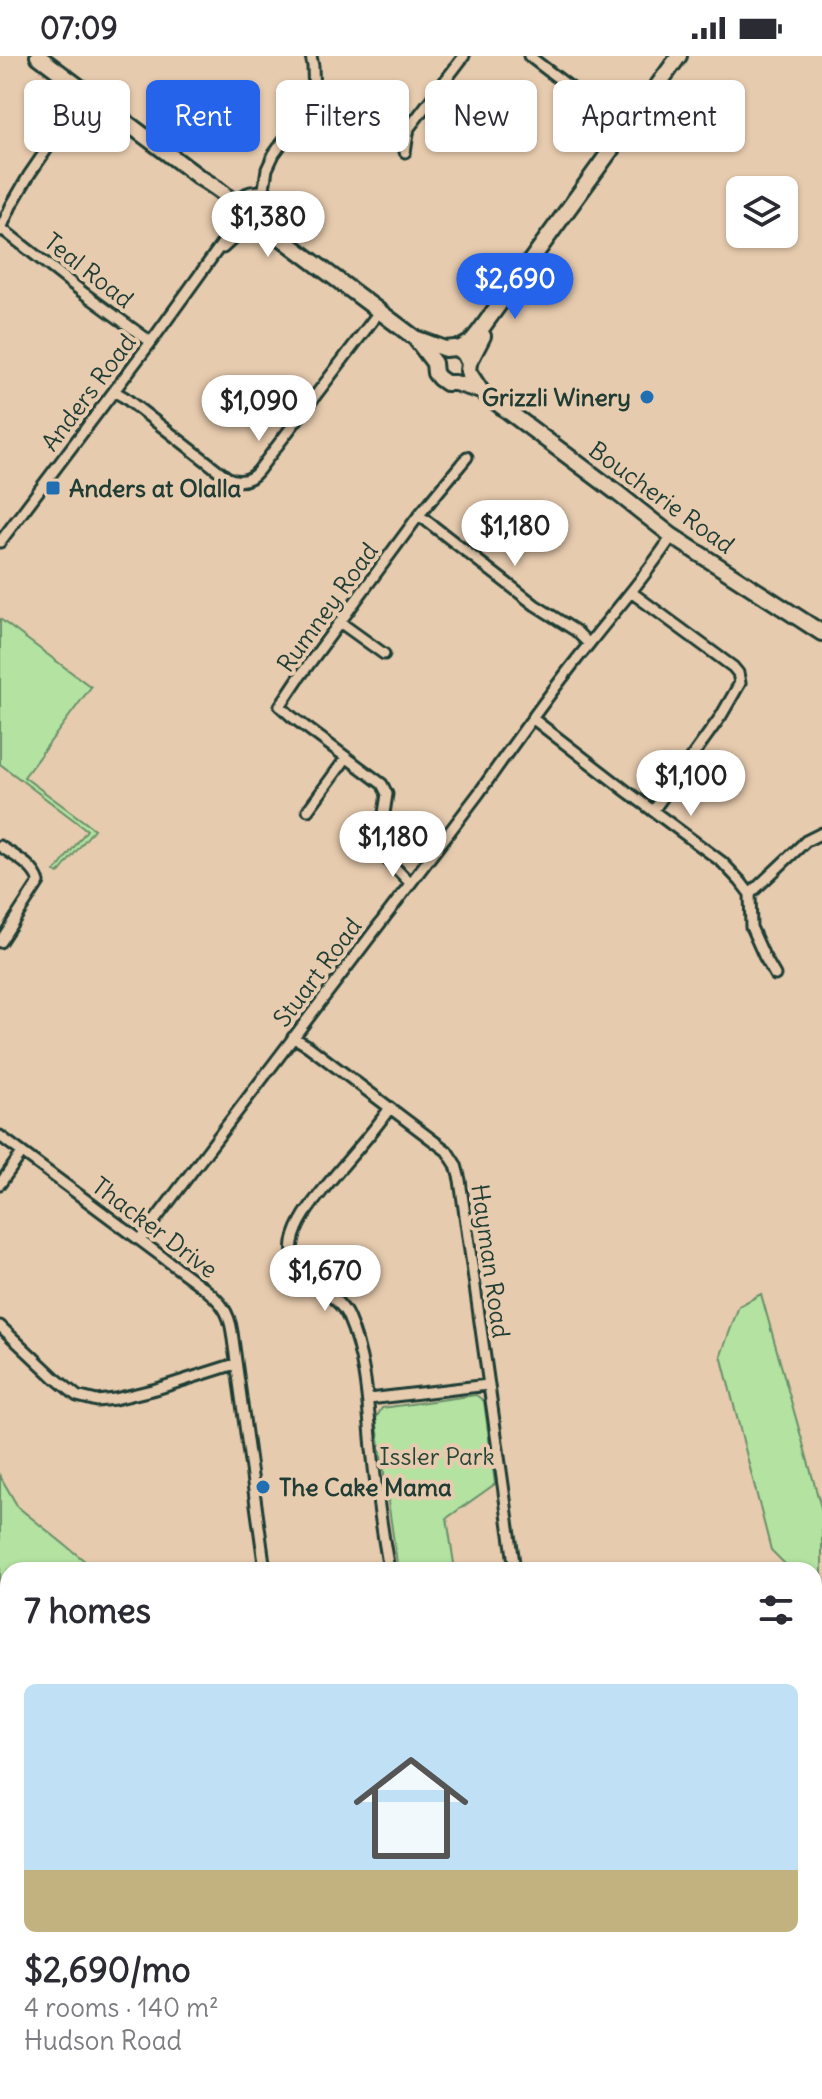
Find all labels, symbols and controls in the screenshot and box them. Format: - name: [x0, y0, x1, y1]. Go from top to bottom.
- text: 07:09: [40, 9, 118, 47]
- chip: Buy: [24, 80, 130, 152]
- chip: Rent: [146, 80, 260, 152]
- chip: Filters: [276, 80, 409, 152]
- chip: New: [425, 80, 537, 152]
- chip: Apartment: [553, 80, 745, 152]
- map controls: [726, 176, 798, 248]
- button: layers: [726, 176, 798, 248]
- pin: $1,380: [203, 191, 333, 259]
- text: $1,380: [230, 200, 306, 233]
- street label: Teal Road: [38, 226, 140, 314]
- pin: $2,690: [450, 253, 580, 321]
- text: $2,690: [474, 262, 556, 295]
- street label: Anders Road: [34, 327, 142, 457]
- pin: $1,090: [194, 375, 324, 443]
- place label: Grizzli Winery: [482, 382, 631, 412]
- text: $1,090: [220, 384, 298, 417]
- marker: Grizzli Winery: [638, 388, 656, 406]
- street label: Boucherie Road: [584, 434, 740, 560]
- place label: Anders at Olalla: [69, 473, 242, 503]
- marker: Anders at Olalla: [44, 479, 62, 497]
- pin: $1,180: [450, 500, 580, 568]
- text: $1,180: [479, 509, 551, 542]
- street label: Rumney Road: [270, 536, 384, 678]
- pin: $1,100: [626, 750, 756, 818]
- text: $1,100: [654, 759, 728, 792]
- pin: $1,180: [328, 811, 458, 879]
- text: $1,180: [357, 820, 429, 853]
- street label: Stuart Road: [266, 912, 368, 1032]
- street label: Thacker Drive: [86, 1170, 224, 1284]
- street label: Hayman Road: [465, 1182, 517, 1340]
- pin: $1,670: [260, 1245, 390, 1313]
- text: $1,670: [288, 1254, 362, 1287]
- park label: Issler Park: [379, 1441, 495, 1471]
- place label: The Cake Mama: [279, 1472, 452, 1502]
- marker: The Cake Mama: [254, 1478, 272, 1496]
- icon: filters: [754, 1588, 798, 1632]
- text: 7 homes: [24, 1589, 151, 1632]
- icon: home: [339, 1736, 483, 1880]
- text: $2,690/mo: [24, 1948, 191, 1991]
- text: 4 rooms · 140 m²: [24, 1991, 219, 2024]
- text: Hudson Road: [24, 2024, 182, 2057]

